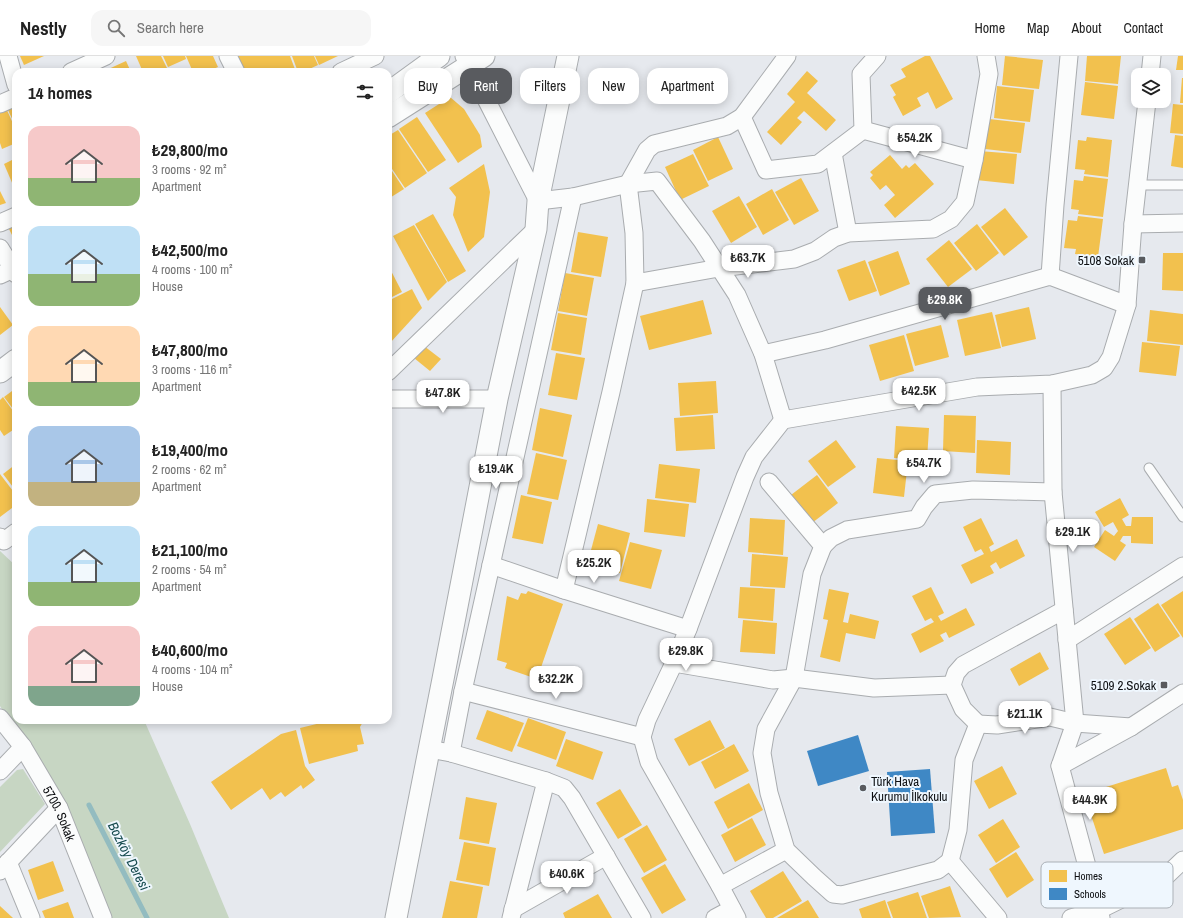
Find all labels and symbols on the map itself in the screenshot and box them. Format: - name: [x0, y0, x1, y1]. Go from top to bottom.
- pin: ₺54.2K: [882, 125, 948, 159]
- pin: ₺63.7K: [715, 245, 781, 279]
- place label: 5108 Sokak: [1078, 252, 1135, 269]
- marker: 5108 Sokak: [1137, 255, 1147, 265]
- pin: ₺29.8K: [912, 287, 978, 321]
- pin: ₺42.5K: [886, 378, 952, 412]
- pin: ₺47.8K: [410, 380, 476, 414]
- pin: ₺54.7K: [891, 450, 957, 484]
- pin: ₺19.4K: [463, 456, 529, 490]
- pin: ₺29.1K: [1040, 519, 1106, 553]
- pin: ₺25.2K: [561, 550, 627, 584]
- pin: ₺29.8K: [653, 638, 719, 672]
- pin: ₺32.2K: [523, 666, 589, 700]
- place label: 5109 2.Sokak: [1091, 677, 1157, 694]
- marker: 5109 2.Sokak: [1159, 680, 1169, 690]
- pin: ₺21.1K: [992, 701, 1058, 735]
- place label: Türk Hava Kurumu İlkokulu: [871, 773, 947, 805]
- street label: 5700. Sokak: [39, 783, 80, 844]
- marker: Türk Hava Kurumu İlkokulu: [858, 783, 868, 793]
- pin: ₺44.9K: [1057, 787, 1123, 821]
- water label: Bozköy Deresi: [104, 819, 154, 894]
- pin: ₺40.6K: [534, 861, 600, 895]
- legend: [1041, 862, 1173, 908]
- text: Homes: [1074, 869, 1103, 883]
- text: Schools: [1074, 887, 1107, 901]

